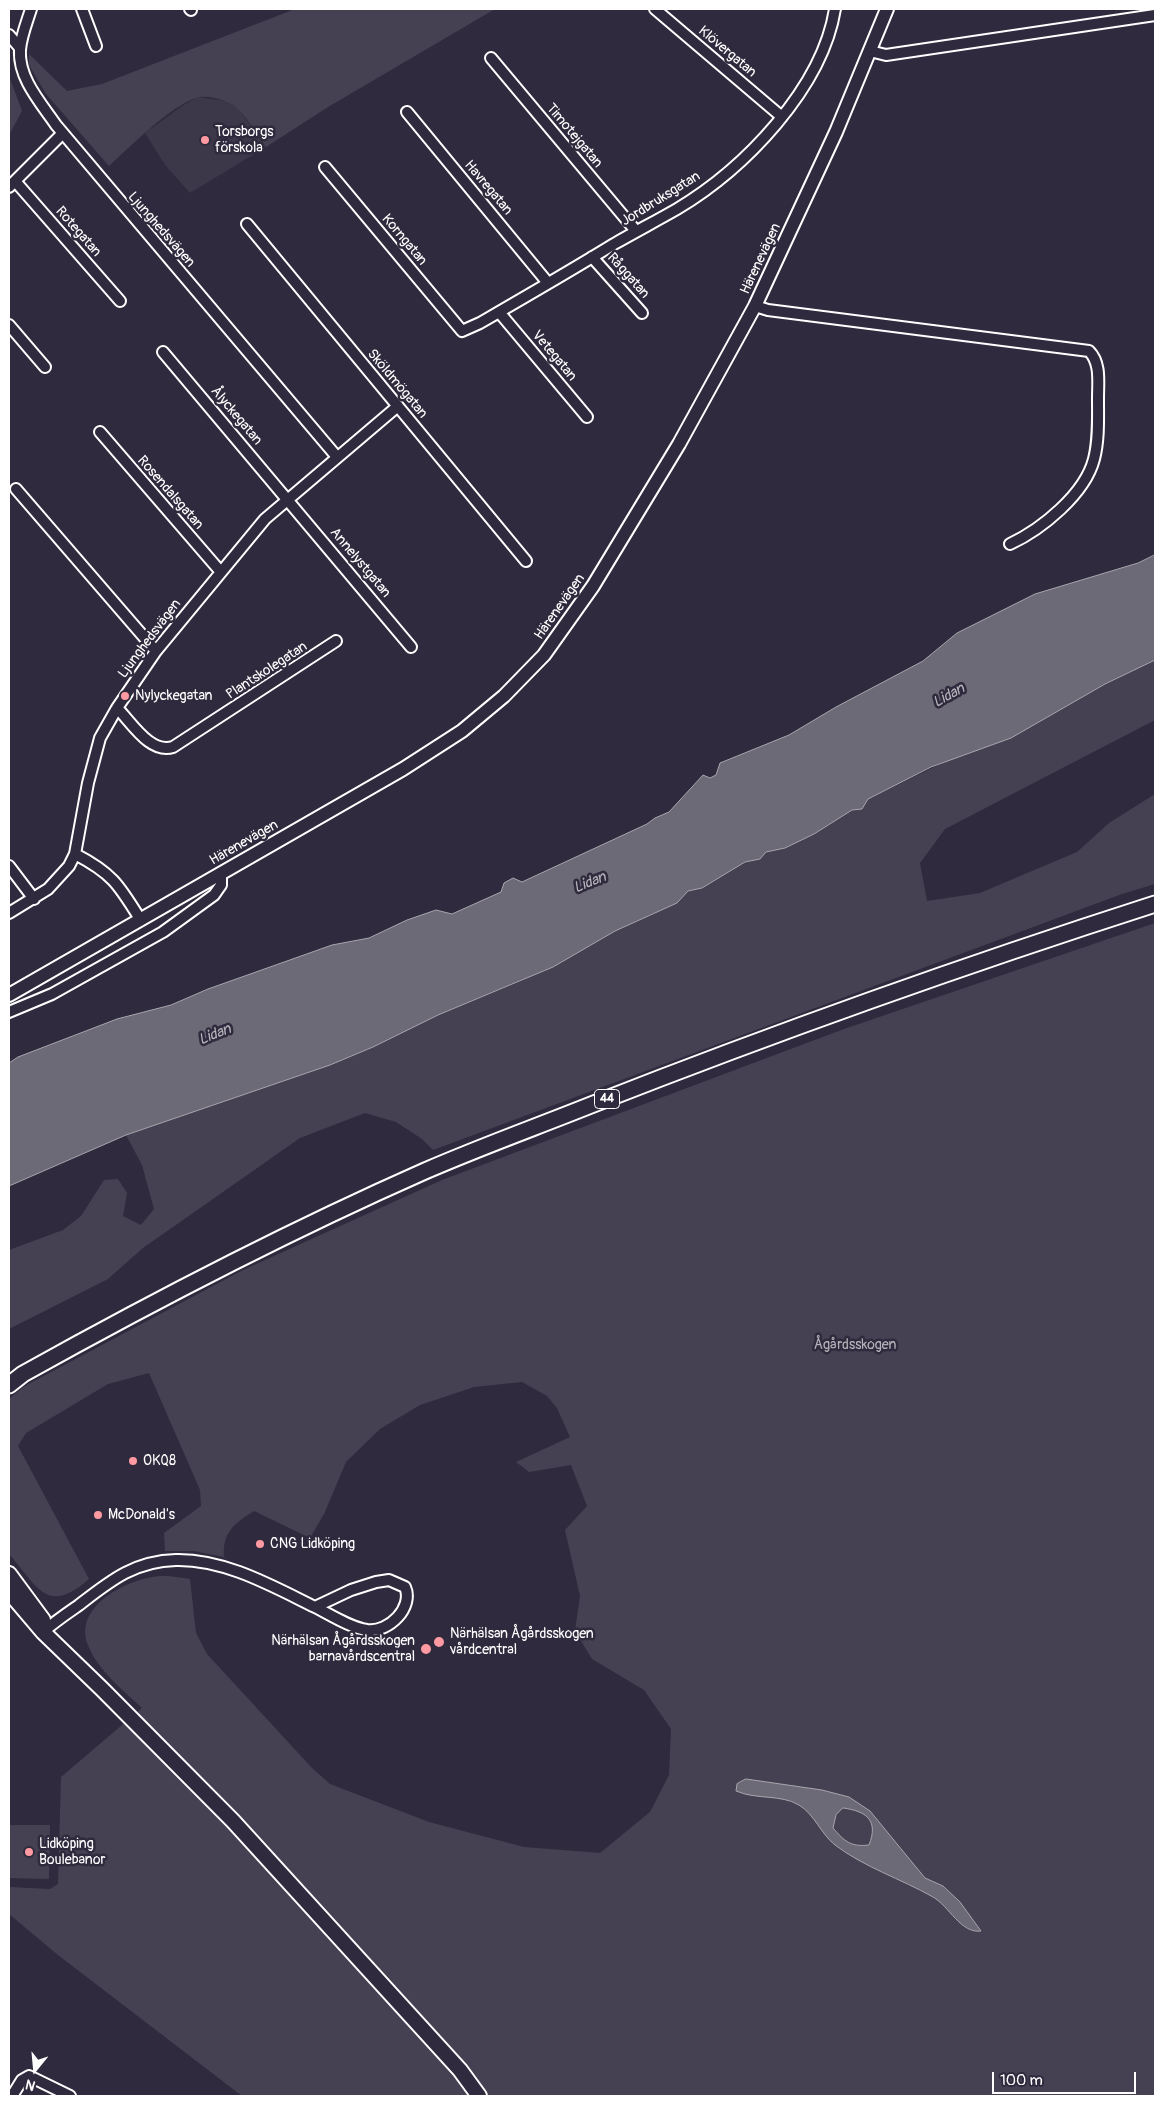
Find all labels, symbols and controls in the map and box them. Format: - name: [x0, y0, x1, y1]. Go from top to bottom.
- street label: Klövergatan: [695, 23, 759, 81]
- street label: Timotejgatan: [542, 101, 606, 171]
- place label: Torsborgs förskola: [215, 124, 274, 156]
- marker: Torsborgs förskola: [199, 134, 211, 146]
- street label: Havregatan: [460, 157, 516, 219]
- street label: Jordbruksgatan: [619, 168, 703, 230]
- street label: Ljunghedsvägen: [124, 189, 198, 271]
- street label: Rotegatan: [52, 203, 104, 261]
- street label: Korngatan: [378, 211, 430, 269]
- street label: Härenevägen: [737, 221, 785, 297]
- street label: Råggatan: [603, 250, 653, 302]
- street label: Vetegatan: [528, 327, 580, 385]
- street label: Sköldmögatan: [363, 346, 431, 422]
- street label: Ålyckegatan: [207, 383, 265, 449]
- street label: Rosendalsgatan: [133, 453, 207, 533]
- street label: Annelystgatan: [326, 525, 394, 601]
- street label: Härenevägen: [531, 571, 589, 643]
- street label: Ljunghedsvägen: [115, 596, 185, 682]
- street label: Plantskolegatan: [223, 639, 311, 703]
- water label: Lidan: [930, 680, 968, 712]
- place label: Nylyckegatan: [135, 688, 212, 704]
- marker: Nylyckegatan: [119, 690, 131, 702]
- street label: Härenevägen: [207, 817, 281, 869]
- water label: Lidan: [571, 868, 609, 898]
- water label: Lidan: [196, 1020, 234, 1050]
- road number: 44: [594, 1090, 620, 1108]
- park label: Ågårdsskogen: [814, 1337, 896, 1353]
- place label: OKQ8: [143, 1453, 176, 1469]
- marker: OKQ8: [127, 1455, 139, 1467]
- place label: McDonald's: [108, 1507, 175, 1523]
- marker: McDonald's: [92, 1509, 104, 1521]
- place label: CNG Lidköping: [270, 1536, 355, 1552]
- marker: CNG Lidköping: [254, 1538, 266, 1550]
- place label: Närhälsan Ågårdsskogen vårdcentral: [450, 1626, 594, 1658]
- place label: Närhälsan Ågårdsskogen barnavårdscentral: [271, 1633, 415, 1665]
- marker: Närhälsan Ågårdsskogen vårdcentral: [432, 1635, 446, 1649]
- marker: Närhälsan Ågårdsskogen barnavårdscentral: [419, 1642, 433, 1656]
- place label: Lidköping Boulebanor: [39, 1836, 105, 1868]
- marker: Lidköping Boulebanor: [23, 1846, 35, 1858]
- north arrow: [10, 2045, 60, 2095]
- scale bar: [994, 2062, 1138, 2094]
- text: 100 m: [1000, 2071, 1043, 2090]
- text: N: [23, 2075, 37, 2094]

